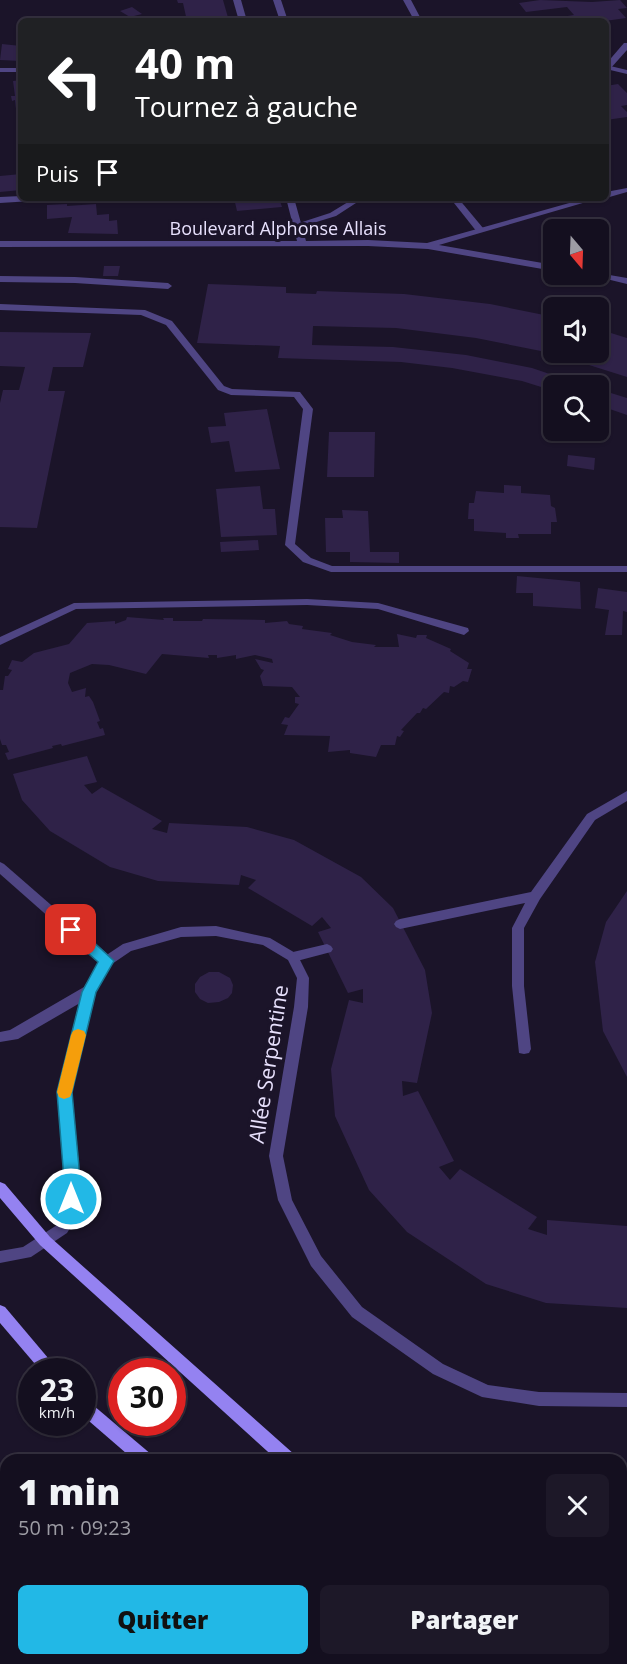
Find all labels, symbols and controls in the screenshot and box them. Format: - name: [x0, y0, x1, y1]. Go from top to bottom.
- text: 40 m: [135, 34, 235, 91]
- icon: left: [36, 42, 114, 120]
- text: Tournez à gauche: [135, 88, 358, 125]
- icon: arrive: [91, 156, 124, 189]
- text: Puis: [36, 158, 79, 188]
- street label: Boulevard Alphonse Allais: [170, 216, 386, 240]
- north arrow: [543, 219, 609, 285]
- map controls: [543, 219, 609, 441]
- button: sound: [543, 297, 609, 363]
- button: search: [543, 375, 609, 441]
- pin: [45, 904, 96, 955]
- icon: arrive: [54, 913, 87, 946]
- street label: Allée Serpentine: [242, 983, 294, 1145]
- position arrow: [39, 1167, 103, 1231]
- speed limit sign: 30: [108, 1358, 186, 1436]
- text: 23: [40, 1369, 74, 1410]
- text: km/h: [39, 1402, 75, 1422]
- text: 1 min: [18, 1467, 120, 1516]
- button: close: [546, 1474, 609, 1537]
- text: 50 m · 09:23: [18, 1514, 131, 1541]
- button: Quitter: [18, 1585, 308, 1654]
- button: Partager: [320, 1585, 609, 1654]

